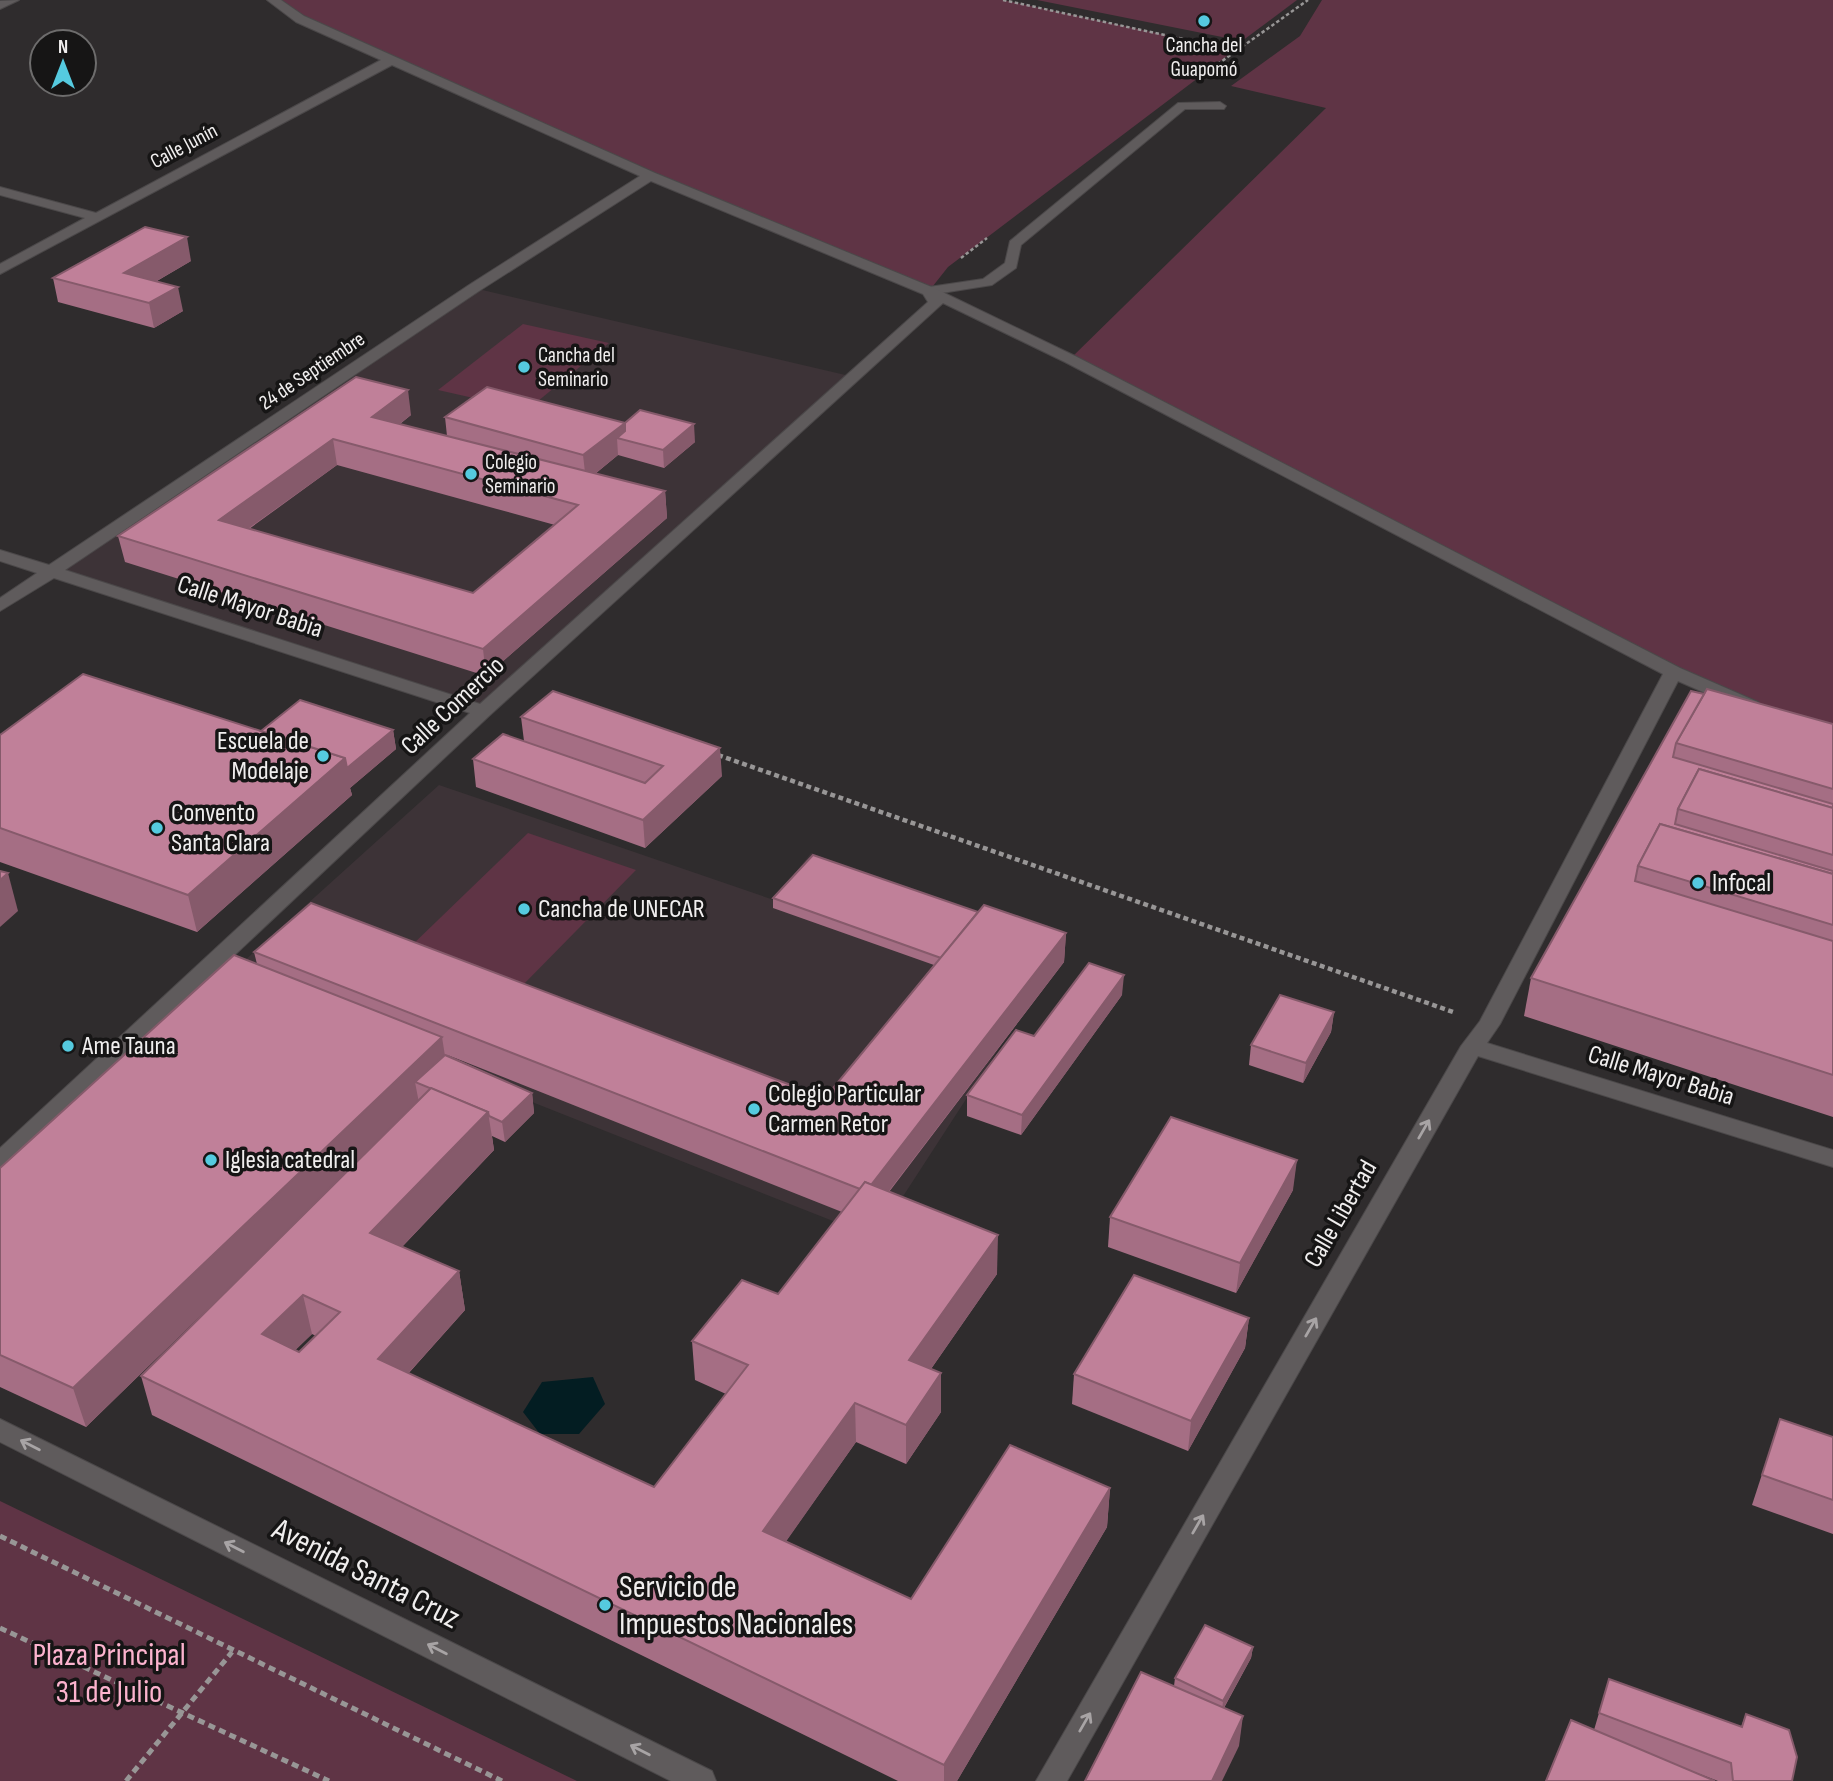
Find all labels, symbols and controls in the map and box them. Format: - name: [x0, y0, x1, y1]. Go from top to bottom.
- marker: Cancha del Guapomó: [1196, 13, 1212, 29]
- north arrow: [28, 28, 98, 98]
- place label: Cancha del Guapomó: [1166, 33, 1242, 82]
- text: N: [58, 36, 68, 59]
- street label: Calle Junín: [146, 118, 222, 174]
- street label: 24 de Septiembre: [254, 326, 370, 416]
- place label: Cancha del Seminario: [538, 343, 615, 392]
- marker: Cancha del Seminario: [516, 359, 532, 375]
- place label: Colegio Seminario: [485, 450, 556, 499]
- marker: Colegio Seminario: [463, 466, 479, 482]
- street label: Calle Mayor Babia: [173, 569, 327, 645]
- street label: Calle Comercio: [395, 650, 511, 762]
- place label: Escuela de Modelaje: [217, 726, 309, 787]
- marker: Escuela de Modelaje: [315, 748, 331, 764]
- place label: Convento Santa Clara: [171, 798, 270, 859]
- marker: Convento Santa Clara: [149, 820, 165, 836]
- place label: Infocal: [1712, 868, 1771, 899]
- marker: Infocal: [1690, 875, 1706, 891]
- place label: Cancha de UNECAR: [538, 894, 705, 925]
- marker: Cancha de UNECAR: [516, 901, 532, 917]
- place label: Ame Tauna: [81, 1031, 176, 1062]
- marker: Ame Tauna: [60, 1038, 76, 1054]
- street label: Calle Mayor Babia: [1584, 1039, 1738, 1113]
- place label: Colegio Particular Carmen Retor: [768, 1079, 922, 1140]
- marker: Colegio Particular Carmen Retor: [746, 1101, 762, 1117]
- one-way arrow: [1417, 1120, 1431, 1140]
- place label: Iglesia catedral: [225, 1145, 355, 1176]
- marker: Iglesia catedral: [203, 1152, 219, 1168]
- street label: Calle Libertad: [1298, 1155, 1384, 1273]
- one-way arrow: [1304, 1317, 1318, 1337]
- one-way arrow: [20, 1437, 41, 1451]
- street label: Avenida Santa Cruz: [265, 1510, 466, 1638]
- one-way arrow: [1191, 1515, 1205, 1535]
- one-way arrow: [224, 1539, 245, 1553]
- place label: Servicio de Impuestos Nacionales: [619, 1568, 853, 1644]
- marker: Servicio de Impuestos Nacionales: [597, 1597, 613, 1613]
- park label: Plaza Principal 31 de Julio: [32, 1636, 186, 1712]
- one-way arrow: [427, 1641, 448, 1655]
- one-way arrow: [1078, 1712, 1092, 1732]
- one-way arrow: [630, 1743, 651, 1757]

